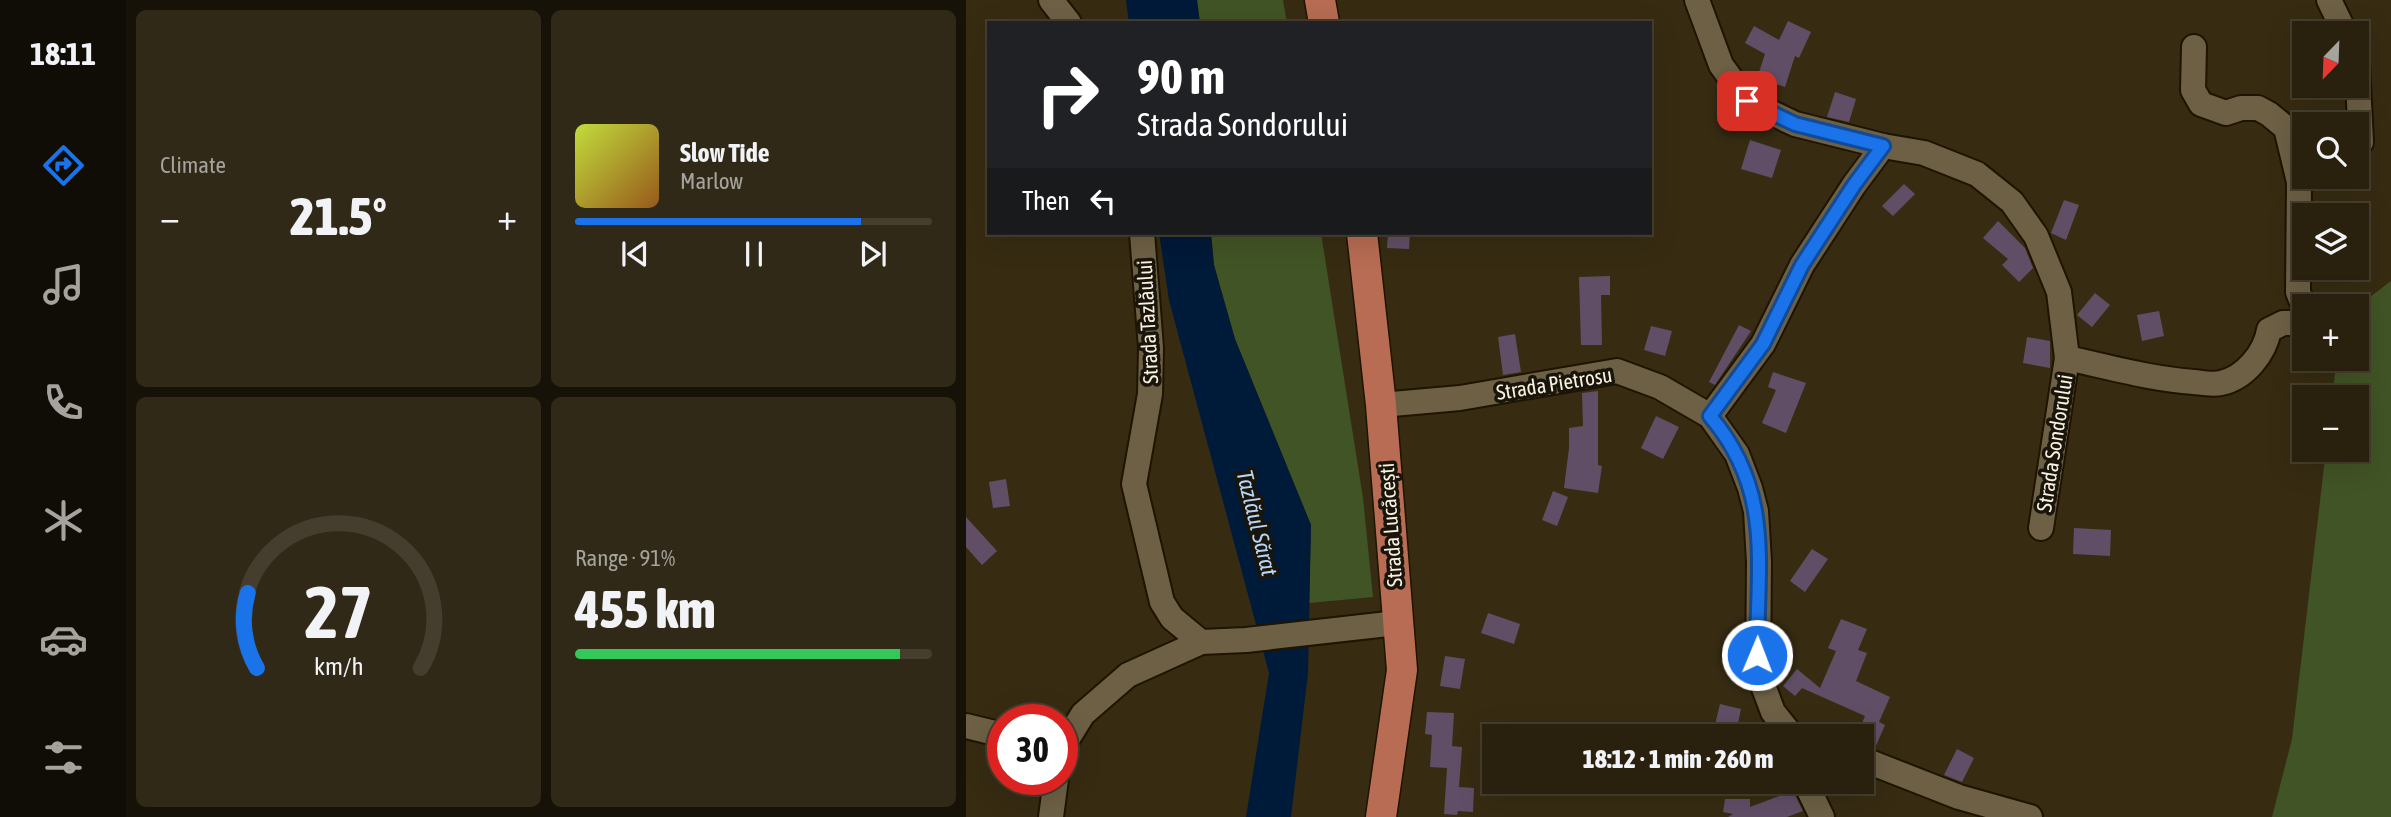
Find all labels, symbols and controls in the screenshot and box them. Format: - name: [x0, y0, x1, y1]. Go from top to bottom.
- north arrow: [2292, 21, 2370, 98]
- map controls: [2292, 21, 2369, 462]
- text: 18:11: [30, 35, 96, 72]
- text: 90 m: [1137, 48, 1225, 104]
- icon: right: [1022, 49, 1113, 140]
- pin: [1717, 71, 1777, 131]
- icon: arrive: [1728, 82, 1766, 120]
- text: Strada Sondorului: [1137, 106, 1348, 143]
- button: search: [2292, 112, 2369, 189]
- text: Slow Tide: [680, 138, 770, 168]
- icon: directions: [39, 141, 88, 190]
- text: Climate: [160, 152, 226, 178]
- text: Marlow: [680, 168, 743, 194]
- icon: left: [1084, 182, 1122, 220]
- text: 21.5°: [290, 186, 387, 246]
- text: Then: [1022, 186, 1070, 216]
- text: −: [160, 195, 180, 238]
- text: +: [497, 195, 517, 238]
- button: layers: [2292, 203, 2369, 280]
- icon: previous: [616, 235, 654, 273]
- icon: pause: [735, 235, 773, 273]
- icon: next: [854, 235, 892, 273]
- street label: Strada Tazlăului: [1132, 259, 1162, 385]
- icon: music: [39, 260, 88, 309]
- button: +: [2292, 294, 2369, 371]
- street label: Strada Pietrosu: [1494, 362, 1614, 404]
- street label: Strada Sondorului: [2031, 373, 2077, 513]
- icon: phone: [39, 378, 88, 427]
- button: −: [2292, 385, 2369, 462]
- street label: Strada Lucăcești: [1374, 462, 1406, 588]
- water label: Tazlăul Sărat: [1231, 467, 1283, 579]
- icon: climate: [39, 496, 88, 545]
- text: Range · 91%: [575, 545, 675, 571]
- text: 27: [304, 570, 373, 653]
- text: 455 km: [575, 579, 716, 639]
- icon: car: [39, 615, 88, 664]
- position arrow: [1720, 618, 1794, 692]
- text: km/h: [314, 652, 363, 680]
- speed limit sign: 30: [987, 704, 1078, 795]
- icon: filters: [39, 733, 88, 782]
- text: 18:12 · 1 min · 260 m: [1583, 744, 1773, 774]

